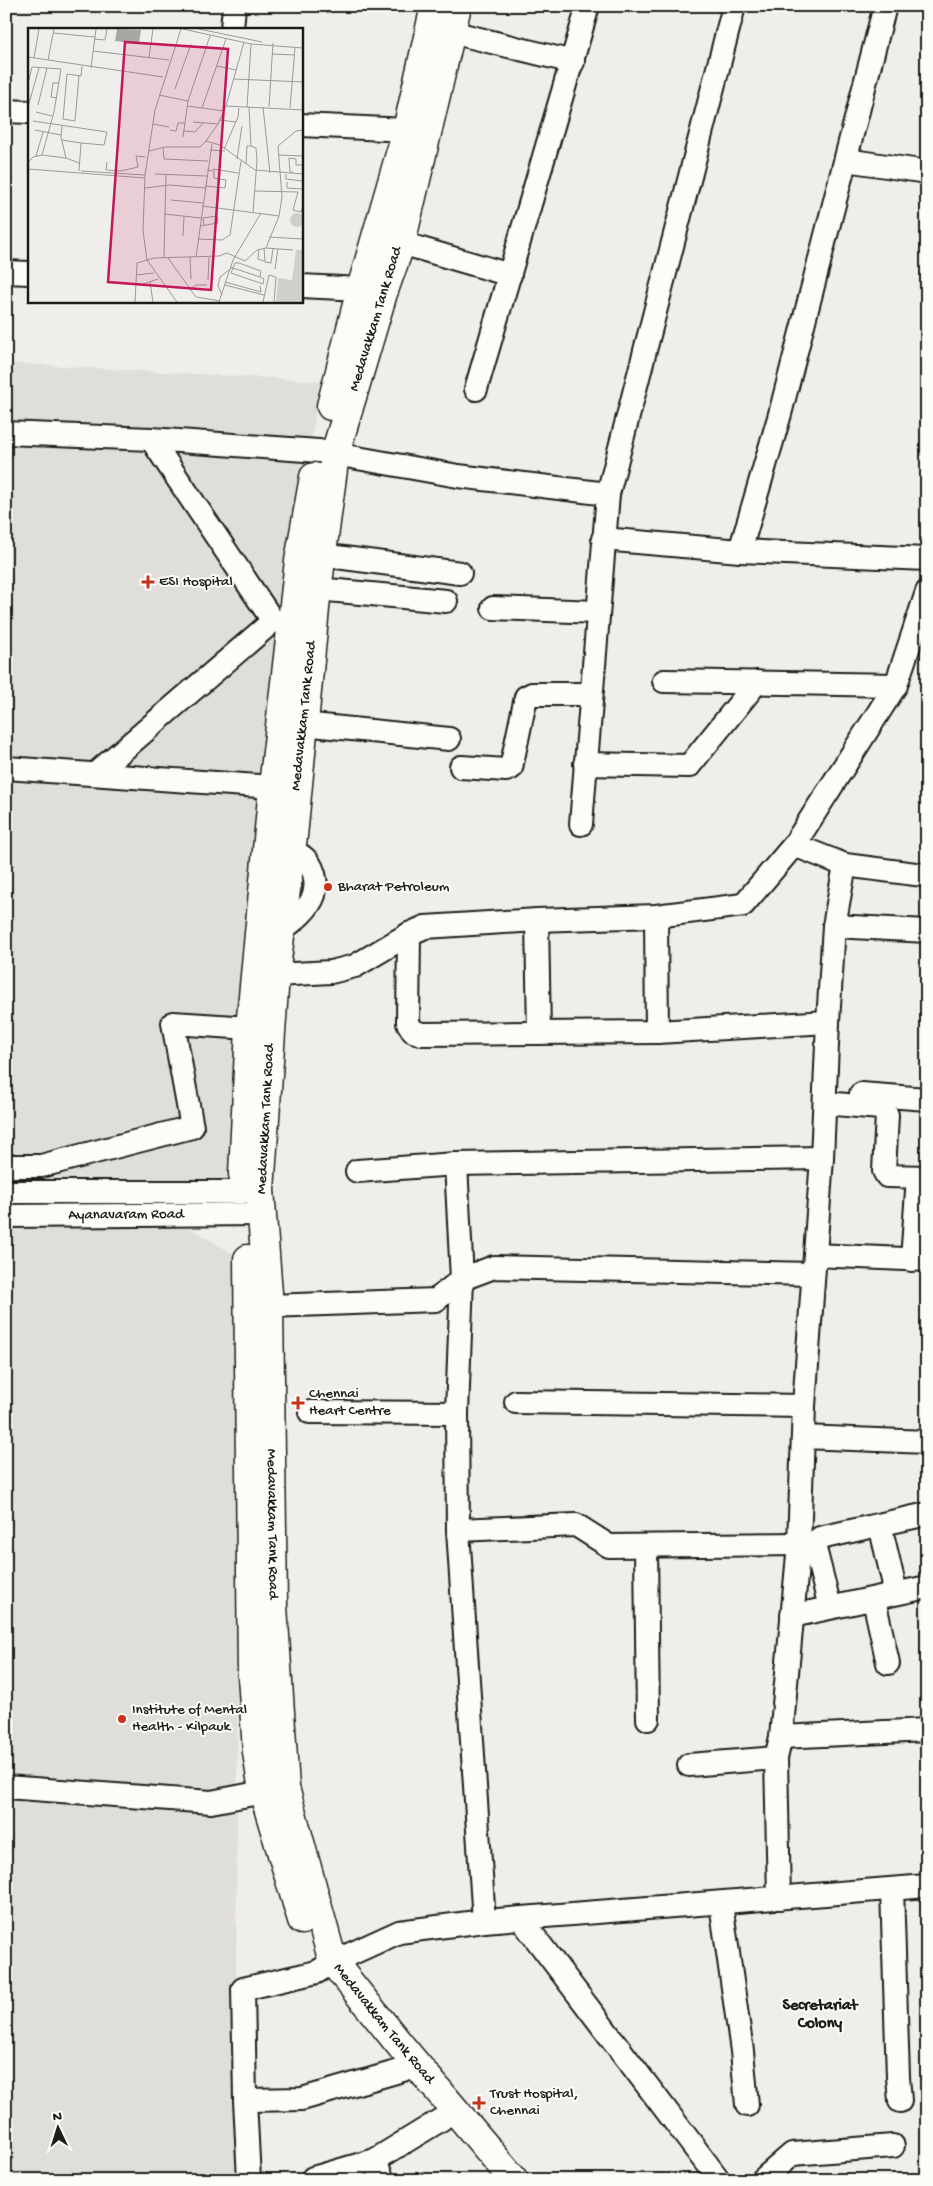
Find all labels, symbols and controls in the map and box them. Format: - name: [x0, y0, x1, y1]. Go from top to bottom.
- inset map: [28, 28, 302, 302]
- street label: Medavakkam Tank Road: [345, 243, 407, 394]
- place label: ESI Hospital: [159, 573, 233, 591]
- marker: ESI Hospital: [141, 575, 155, 589]
- street label: Medavakkam Tank Road: [287, 639, 321, 792]
- place label: Bharat Petroleum: [337, 878, 450, 896]
- marker: Bharat Petroleum: [322, 881, 334, 893]
- street label: Medavakkam Tank Road: [253, 1042, 279, 1195]
- street label: Ayanavaram Road: [68, 1206, 185, 1225]
- place label: Chennai Heart Centre: [309, 1385, 391, 1420]
- marker: Chennai Heart Centre: [291, 1396, 305, 1410]
- street label: Medavakkam Tank Road: [262, 1449, 282, 1600]
- place label: Institute of Mental Health - Kilpauk: [132, 1701, 247, 1736]
- marker: Institute of Mental Health - Kilpauk: [116, 1713, 128, 1725]
- street label: Medavakkam Tank Road: [329, 1960, 439, 2089]
- district label: Secretariat Colony: [783, 1997, 859, 2034]
- place label: Trust Hospital, Chennai: [489, 2085, 578, 2120]
- marker: Trust Hospital, Chennai: [472, 2096, 486, 2110]
- north arrow: [32, 2104, 82, 2154]
- text: N: [52, 2109, 62, 2126]

